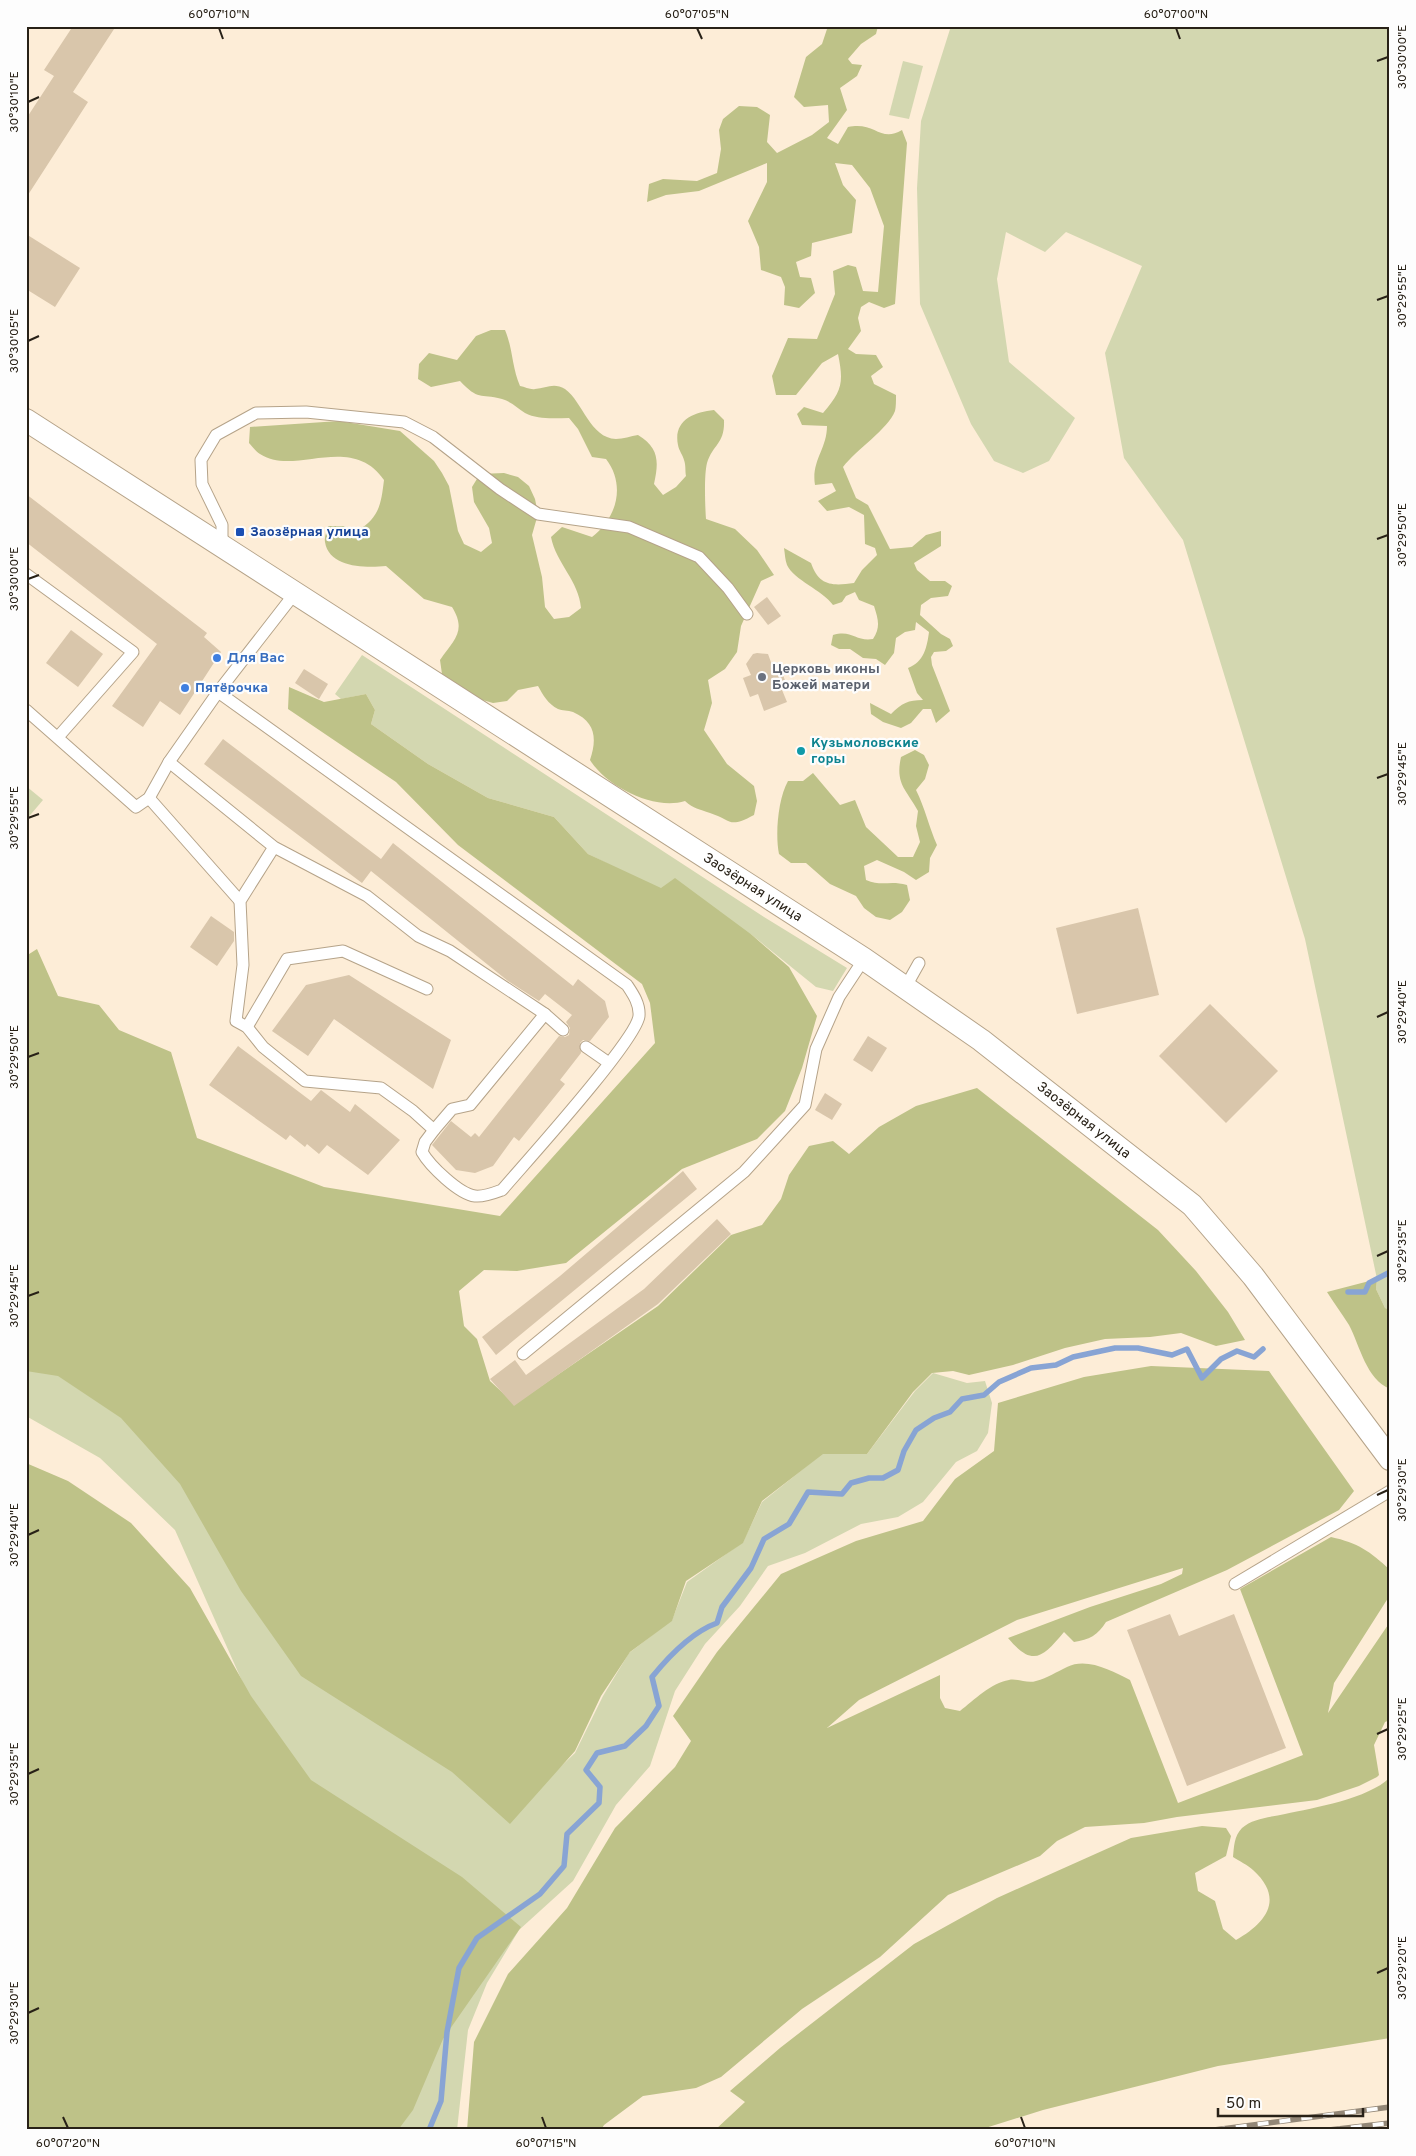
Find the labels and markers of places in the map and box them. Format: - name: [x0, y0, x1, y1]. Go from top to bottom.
- place label: Заозёрная улица: [250, 524, 369, 541]
- marker: Заозёрная улица: [234, 526, 246, 538]
- place label: Для Вас: [227, 650, 285, 667]
- marker: Для Вас: [211, 652, 223, 664]
- place label: Церковь иконы Божей матери: [772, 661, 880, 694]
- marker: Церковь иконы Божей матери: [756, 671, 768, 683]
- place label: Пятёрочка: [195, 680, 268, 697]
- marker: Пятёрочка: [179, 682, 191, 694]
- place label: Кузьмоловские горы: [811, 735, 919, 768]
- marker: Кузьмоловские горы: [795, 745, 807, 757]

